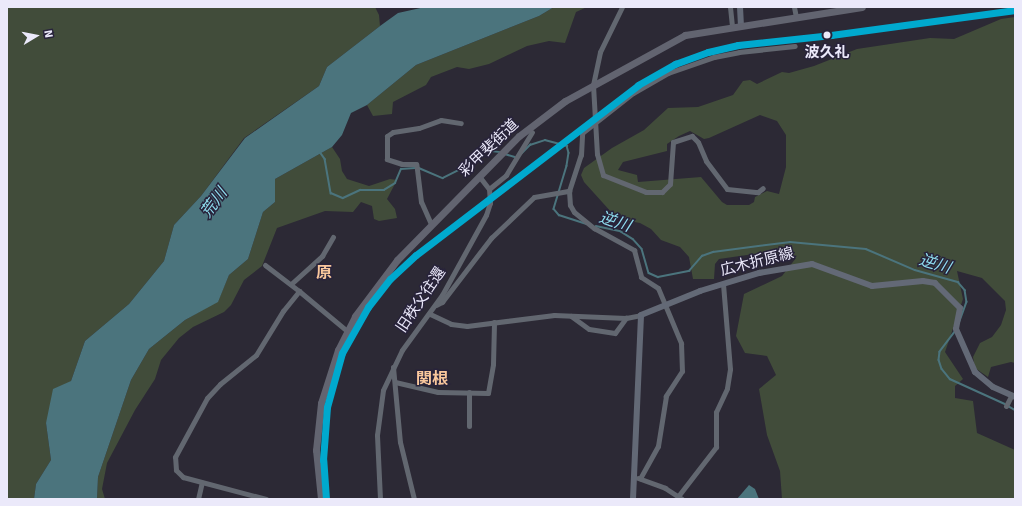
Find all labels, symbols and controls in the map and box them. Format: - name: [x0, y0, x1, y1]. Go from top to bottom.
- north arrow: [16, 16, 56, 56]
- marker: 波久礼: [820, 28, 834, 42]
- text: N: [41, 29, 55, 39]
- place label: 波久礼: [805, 44, 849, 62]
- street label: 彩甲斐街道: [456, 115, 522, 181]
- water label: 荒川: [197, 184, 231, 222]
- water label: 逆川: [597, 208, 633, 236]
- street label: 広木折原線: [718, 244, 796, 280]
- water label: 逆川: [917, 250, 953, 278]
- district label: 原: [316, 263, 332, 283]
- street label: 旧秩父往還: [393, 264, 449, 336]
- district label: 関根: [416, 369, 448, 389]

